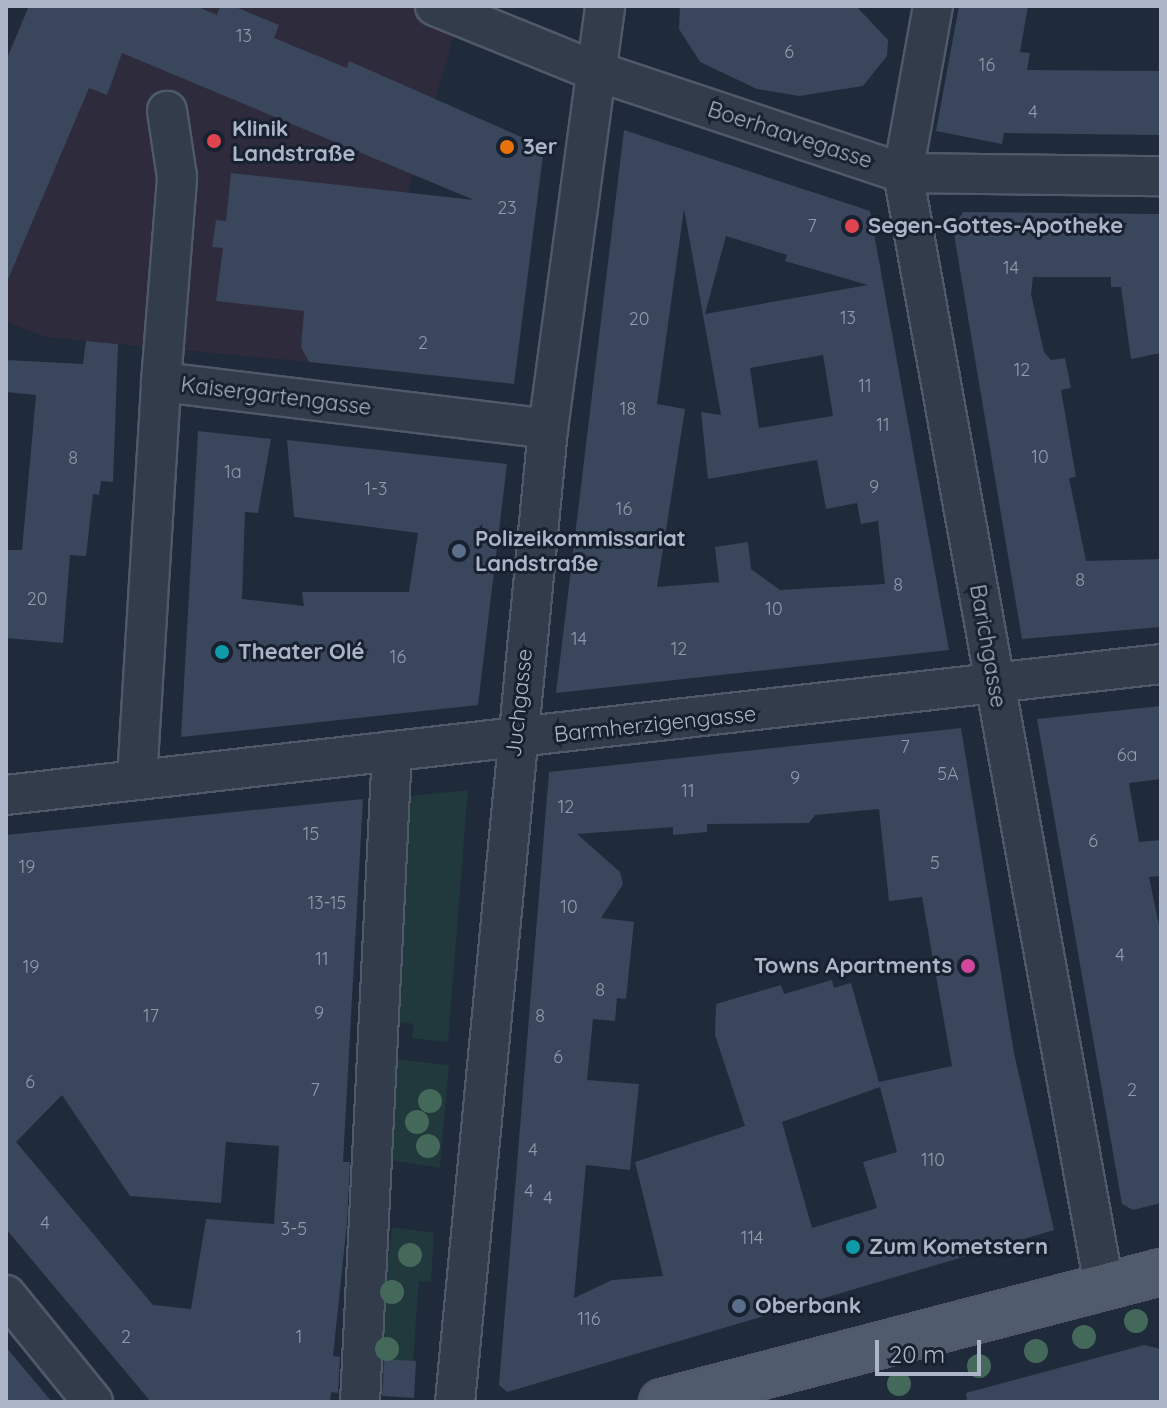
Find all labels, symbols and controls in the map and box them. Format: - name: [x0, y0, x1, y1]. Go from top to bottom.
- house number: 13: [236, 25, 252, 47]
- house number: 6: [784, 41, 794, 63]
- house number: 16: [979, 54, 995, 76]
- street label: Boerhaavegasse: [704, 96, 876, 174]
- house number: 4: [1028, 101, 1038, 123]
- place label: Klinik Landstraße: [232, 115, 355, 166]
- marker: Klinik Landstraße: [203, 130, 225, 152]
- place label: 3er: [523, 134, 557, 160]
- marker: 3er: [498, 138, 516, 156]
- house number: 23: [497, 197, 517, 219]
- place label: Segen-Gottes-Apotheke: [868, 213, 1123, 239]
- house number: 7: [807, 215, 817, 237]
- marker: Segen-Gottes-Apotheke: [843, 217, 861, 235]
- house number: 14: [1003, 257, 1019, 279]
- house number: 13: [840, 307, 856, 329]
- house number: 20: [629, 308, 649, 330]
- house number: 2: [418, 332, 428, 354]
- house number: 12: [1014, 359, 1030, 381]
- street label: Kaisergartengasse: [179, 371, 373, 421]
- house number: 11: [858, 375, 872, 397]
- house number: 18: [620, 398, 636, 420]
- house number: 11: [876, 414, 890, 436]
- house number: 10: [1031, 446, 1049, 468]
- house number: 8: [68, 447, 78, 469]
- house number: 1a: [224, 461, 242, 483]
- house number: 9: [869, 476, 879, 498]
- house number: 1-3: [364, 478, 388, 500]
- house number: 16: [616, 498, 632, 520]
- place label: Polizeikommissariat Landstraße: [475, 525, 686, 576]
- marker: Polizeikommissariat Landstraße: [450, 542, 468, 560]
- house number: 8: [1075, 569, 1085, 591]
- house number: 8: [893, 574, 903, 596]
- street label: Barichgasse: [964, 582, 1012, 710]
- house number: 20: [27, 588, 47, 610]
- house number: 10: [765, 598, 783, 620]
- house number: 14: [571, 628, 587, 650]
- house number: 12: [671, 638, 687, 660]
- place label: Theater Olé: [238, 639, 365, 665]
- marker: Theater Olé: [213, 643, 231, 661]
- house number: 16: [390, 646, 406, 668]
- street label: Juchgasse: [500, 647, 538, 759]
- street label: Barmherzigengasse: [553, 700, 757, 748]
- house number: 7: [900, 736, 910, 758]
- house number: 6a: [1117, 744, 1137, 766]
- house number: 5A: [937, 763, 959, 785]
- house number: 9: [790, 767, 800, 789]
- house number: 11: [681, 780, 695, 802]
- house number: 12: [558, 796, 574, 818]
- house number: 15: [303, 823, 319, 845]
- house number: 6: [1088, 830, 1098, 852]
- house number: 5: [930, 852, 940, 874]
- house number: 19: [19, 856, 35, 878]
- house number: 13-15: [308, 892, 346, 914]
- house number: 10: [560, 896, 578, 918]
- house number: 4: [1115, 944, 1125, 966]
- house number: 11: [315, 948, 329, 970]
- place label: Towns Apartments: [754, 953, 952, 979]
- house number: 19: [23, 956, 39, 978]
- marker: Towns Apartments: [959, 957, 977, 975]
- house number: 8: [595, 979, 605, 1001]
- house number: 9: [314, 1002, 324, 1024]
- house number: 17: [143, 1005, 159, 1027]
- house number: 8: [535, 1005, 545, 1027]
- house number: 6: [553, 1046, 563, 1068]
- house number: 6: [25, 1071, 35, 1093]
- house number: 7: [310, 1079, 320, 1101]
- house number: 2: [1127, 1079, 1137, 1101]
- house number: 4: [528, 1139, 538, 1161]
- house number: 110: [921, 1149, 945, 1171]
- house number: 4: [524, 1180, 534, 1202]
- house number: 4: [543, 1187, 553, 1209]
- house number: 4: [40, 1212, 50, 1234]
- house number: 3-5: [281, 1218, 307, 1240]
- house number: 114: [741, 1227, 763, 1249]
- place label: Zum Kometstern: [869, 1234, 1048, 1260]
- marker: Zum Kometstern: [844, 1238, 862, 1256]
- place label: Oberbank: [755, 1293, 861, 1319]
- marker: Oberbank: [730, 1297, 748, 1315]
- house number: 116: [577, 1308, 601, 1330]
- scale bar: [879, 1324, 985, 1374]
- house number: 2: [121, 1326, 131, 1348]
- house number: 1: [296, 1326, 302, 1348]
- text: 20 m: [889, 1339, 945, 1369]

